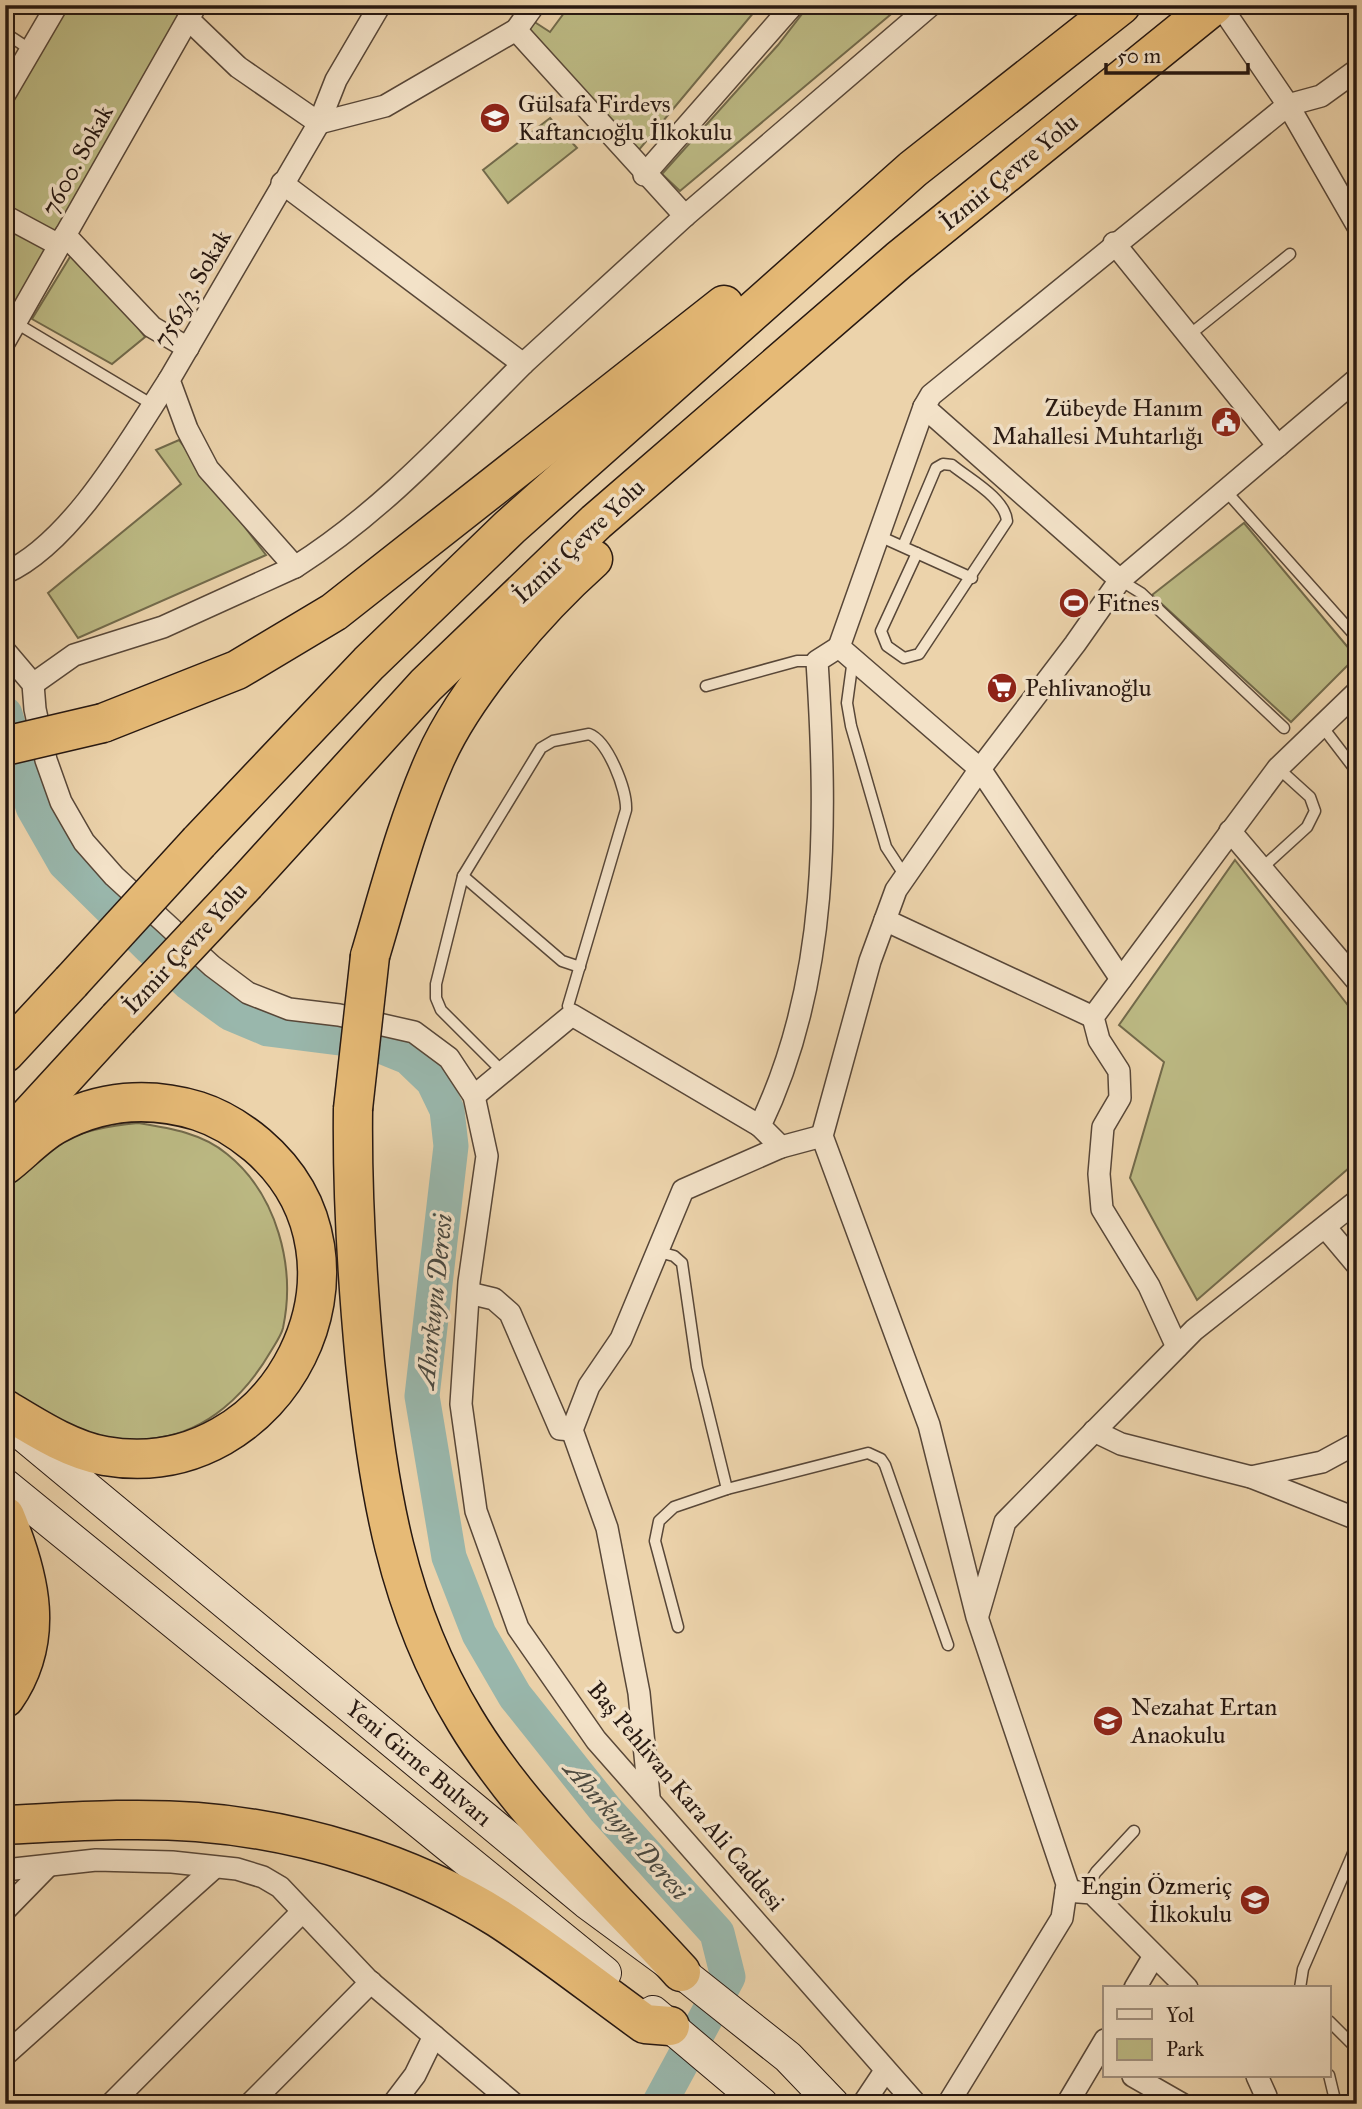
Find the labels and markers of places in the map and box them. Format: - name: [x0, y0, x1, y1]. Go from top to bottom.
- place label: Gülsafa Firdevs Kaftancıoğlu İlkokulu: [518, 89, 732, 147]
- school or university icon: Gülsafa Firdevs Kaftancıoğlu İlkokulu: [478, 101, 512, 135]
- place label: Zübeyde Hanım Mahallesi Muhtarlığı: [992, 393, 1203, 451]
- public building icon: Zübeyde Hanım Mahallesi Muhtarlığı: [1209, 405, 1243, 439]
- sports icon: Fitnes: [1057, 586, 1091, 620]
- place label: Fitnes: [1097, 588, 1159, 618]
- supermarket icon: Pehlivanoğlu: [985, 671, 1019, 705]
- place label: Pehlivanoğlu: [1025, 673, 1152, 703]
- place label: Nezahat Ertan Anaokulu: [1130, 1692, 1277, 1750]
- school or university icon: Nezahat Ertan Anaokulu: [1091, 1704, 1125, 1738]
- place label: Engin Özmeriç İlkokulu: [1081, 1871, 1232, 1929]
- school or university icon: Engin Özmeriç İlkokulu: [1238, 1883, 1272, 1917]

